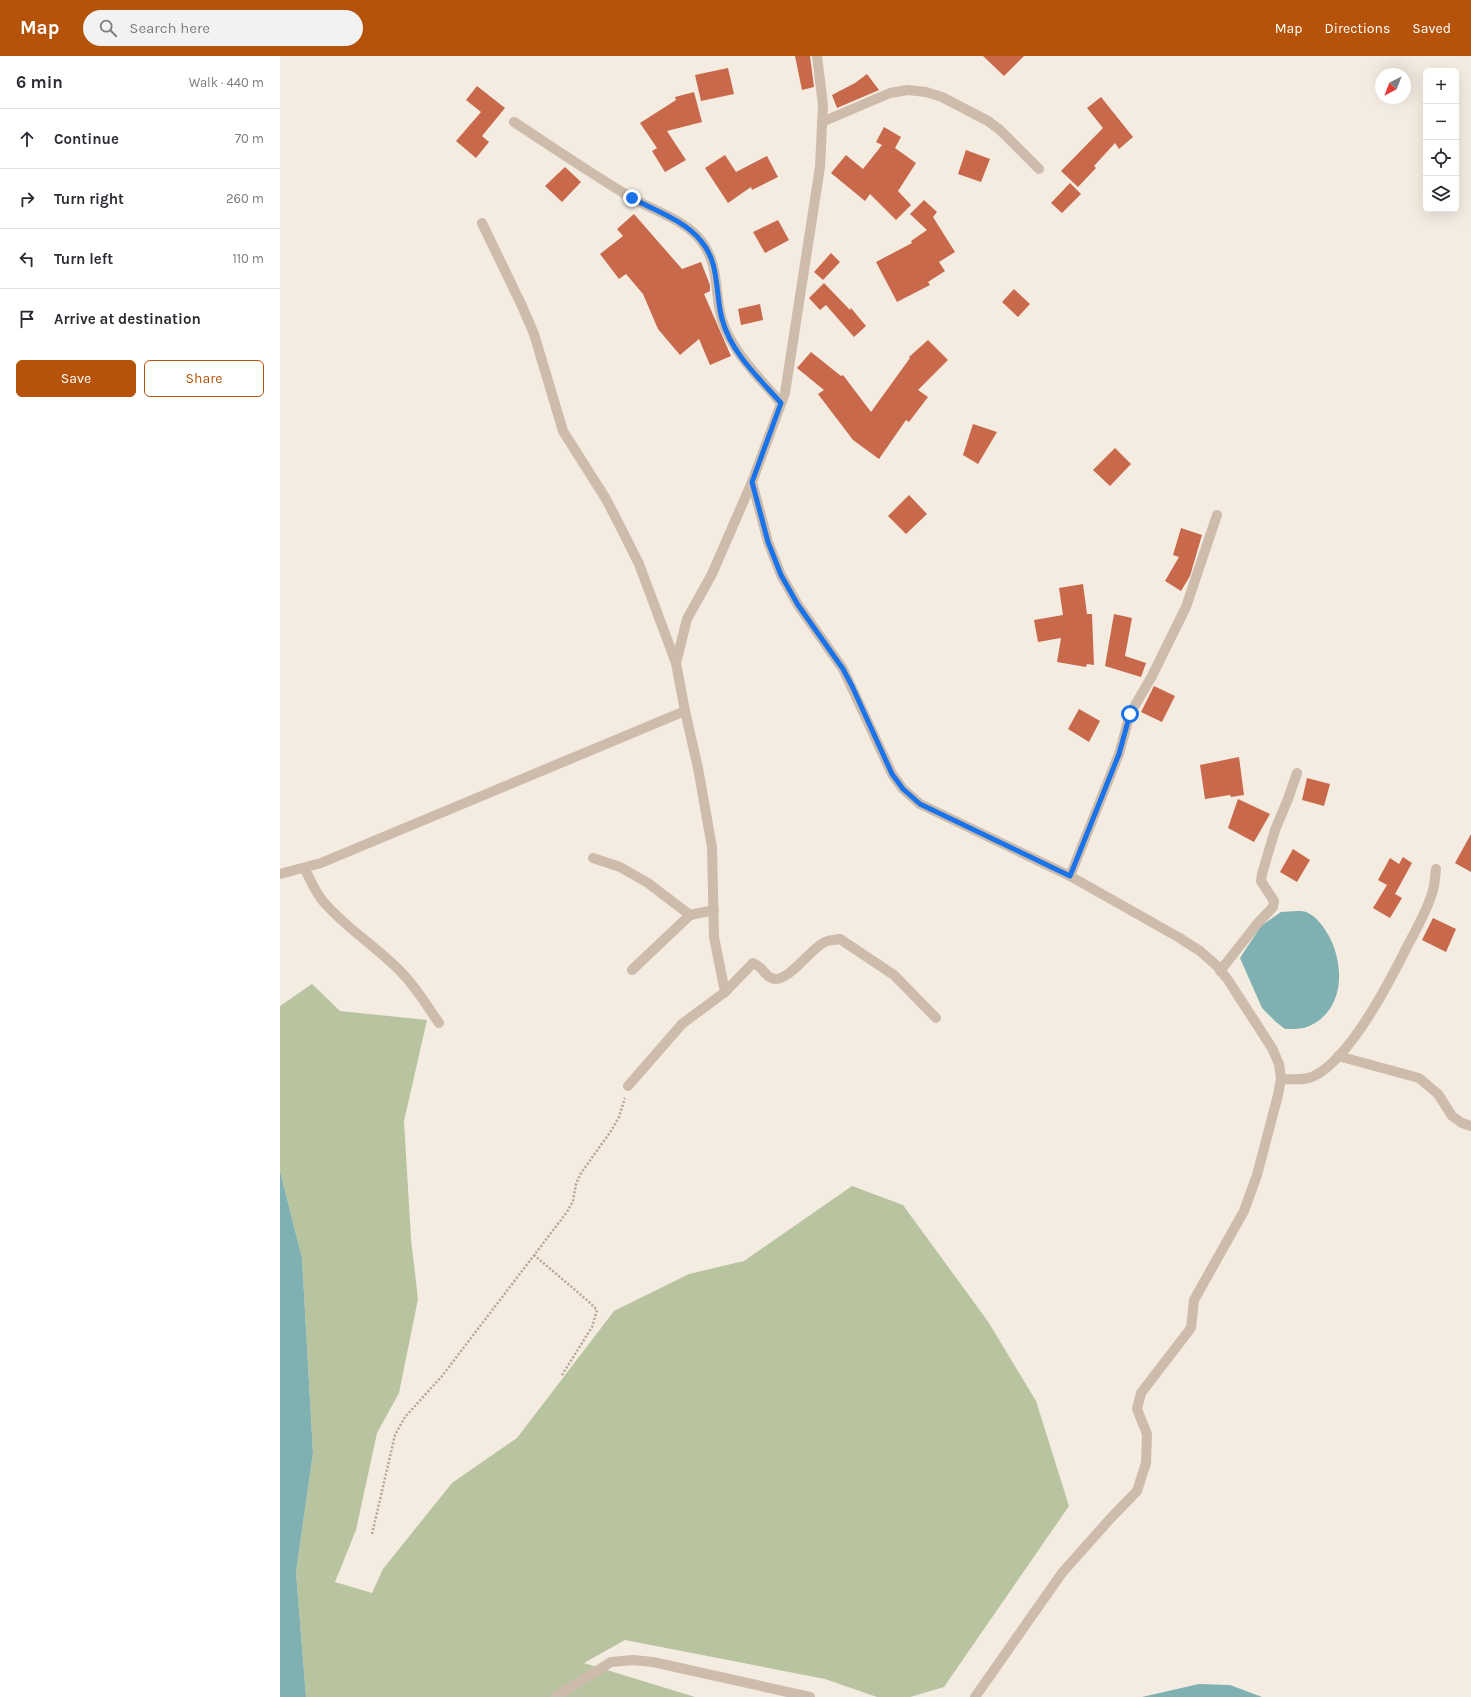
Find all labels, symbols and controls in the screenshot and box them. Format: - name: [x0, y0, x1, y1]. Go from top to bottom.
- search box: [83, 10, 363, 46]
- text: Map: [20, 17, 59, 39]
- icon: search: [97, 17, 119, 39]
- text: Search here: [129, 19, 210, 37]
- text: Map: [1275, 20, 1303, 37]
- text: Directions: [1325, 20, 1390, 37]
- text: Saved: [1412, 20, 1451, 37]
- north arrow: [1375, 68, 1411, 104]
- map controls: [1423, 68, 1459, 212]
- button: +: [1423, 68, 1459, 104]
- text: 6 min: [16, 72, 63, 92]
- text: Walk · 440 m: [189, 75, 264, 90]
- button: −: [1423, 104, 1459, 140]
- icon: ahead: [16, 128, 38, 150]
- text: Continue: [54, 130, 119, 148]
- text: 70 m: [235, 131, 264, 146]
- button: locate: [1423, 140, 1459, 176]
- button: layers: [1423, 176, 1459, 212]
- icon: right: [16, 188, 38, 210]
- route end: [623, 189, 641, 207]
- text: Turn right: [54, 190, 124, 208]
- text: 260 m: [226, 191, 264, 206]
- icon: left: [16, 248, 38, 270]
- text: Turn left: [54, 250, 113, 268]
- text: 110 m: [232, 251, 264, 266]
- icon: arrive: [16, 308, 38, 330]
- text: Arrive at destination: [54, 310, 201, 328]
- button: Save: [16, 360, 136, 397]
- button: Share: [144, 360, 264, 397]
- route start: [1121, 705, 1139, 723]

